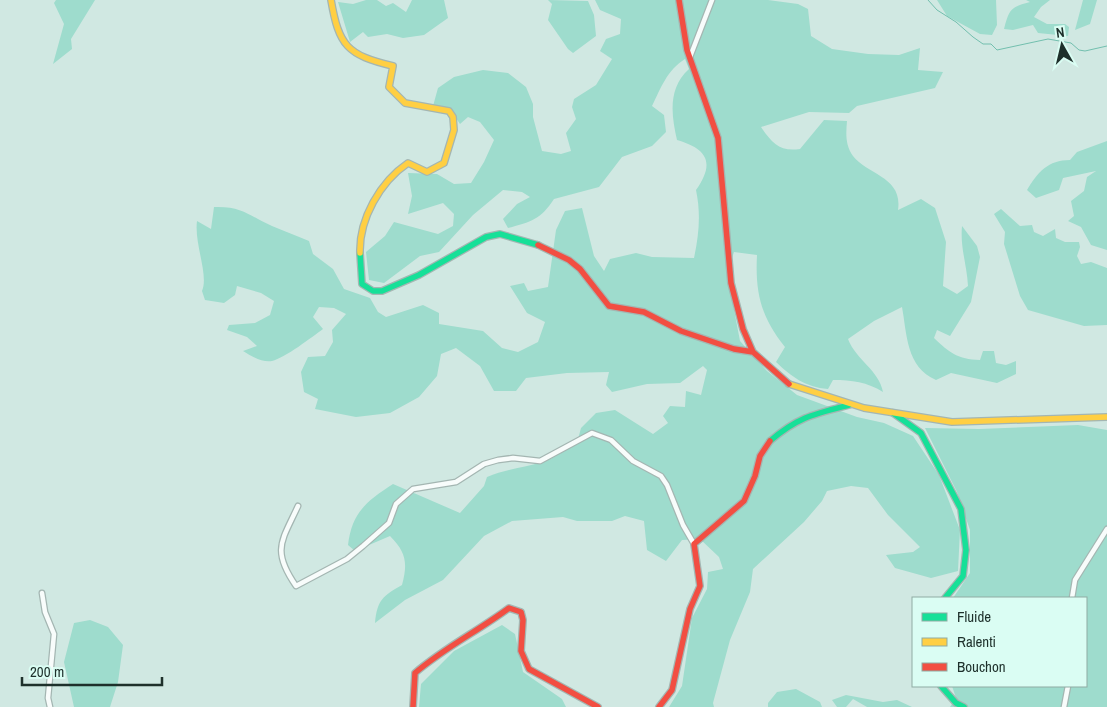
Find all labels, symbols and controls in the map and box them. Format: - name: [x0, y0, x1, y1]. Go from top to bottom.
- north arrow: [1037, 20, 1087, 70]
- text: N: [1055, 23, 1066, 42]
- legend: [912, 597, 1087, 687]
- text: Fluide: [957, 606, 991, 627]
- text: Ralenti: [957, 631, 996, 652]
- scale bar: [22, 654, 162, 686]
- text: Bouchon: [957, 656, 1006, 677]
- text: 200 m: [30, 661, 64, 682]

